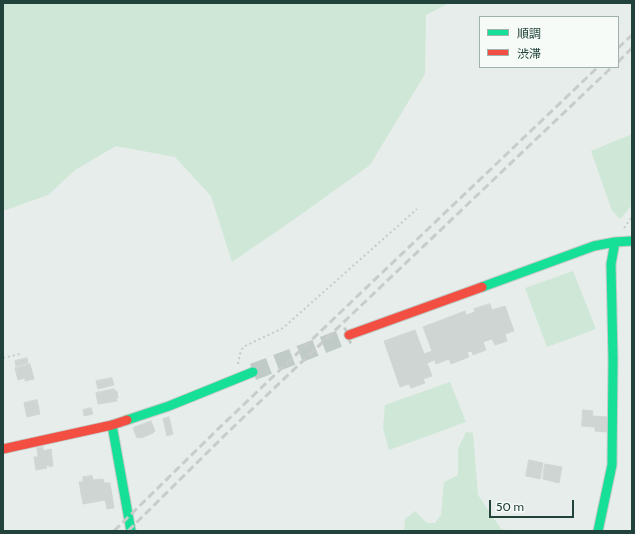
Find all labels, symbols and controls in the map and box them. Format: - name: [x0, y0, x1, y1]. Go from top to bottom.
- legend: [479, 16, 619, 68]
- text: 順調: [517, 26, 541, 41]
- text: 渋滞: [517, 46, 541, 61]
- scale bar: [491, 492, 576, 518]
- text: 50 m: [496, 499, 524, 514]

